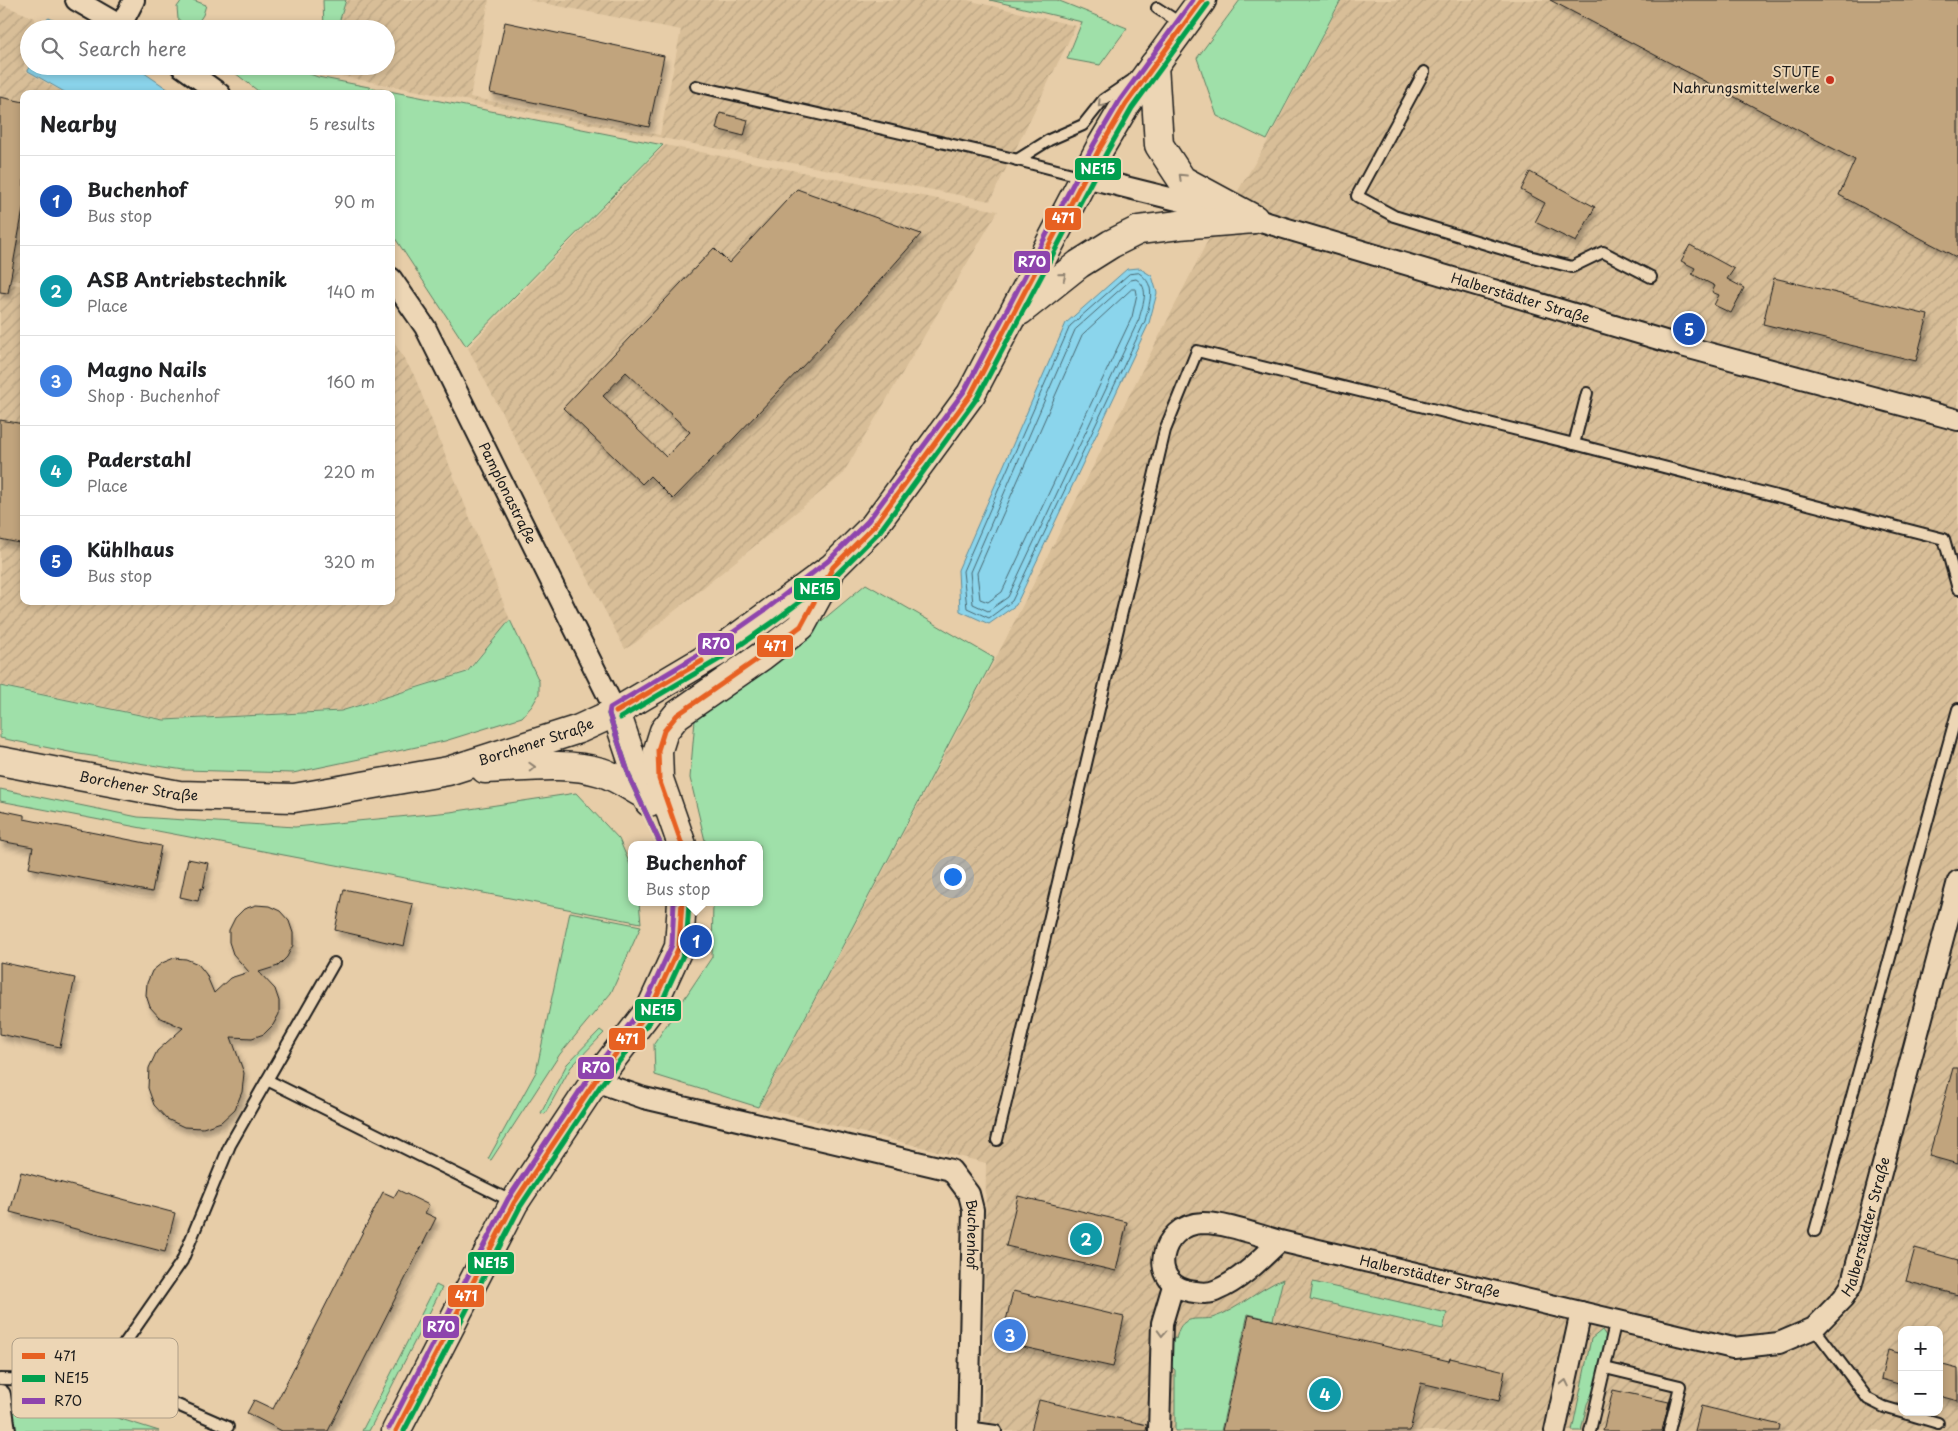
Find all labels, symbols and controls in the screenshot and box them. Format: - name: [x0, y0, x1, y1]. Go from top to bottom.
- search box: [20, 20, 395, 75]
- icon: search: [38, 34, 66, 62]
- text: Search here: [78, 34, 187, 62]
- place label: STUTE Nahrungsmittelwerke: [1672, 61, 1820, 98]
- marker: STUTE Nahrungsmittelwerke: [1824, 74, 1836, 86]
- one-way arrow: [1098, 98, 1107, 107]
- text: Nearby: [40, 107, 117, 139]
- text: 5 results: [308, 111, 375, 135]
- line badge: NE15: [1074, 157, 1122, 181]
- text: NE15: [1081, 158, 1115, 179]
- one-way arrow: [1179, 174, 1188, 183]
- text: Buchenhof: [87, 175, 187, 203]
- text: 1: [52, 189, 60, 213]
- text: 90 m: [334, 189, 375, 213]
- text: Bus stop: [87, 203, 152, 227]
- line badge: 471: [1044, 207, 1082, 231]
- text: 471: [1052, 207, 1074, 228]
- line badge: R70: [1013, 250, 1051, 274]
- text: R70: [1018, 251, 1046, 272]
- text: ASB Antriebstechnik: [87, 265, 287, 293]
- street label: Halberstädter Straße: [1449, 267, 1592, 328]
- one-way arrow: [1057, 274, 1066, 282]
- text: 2: [50, 279, 62, 303]
- text: 140 m: [327, 279, 375, 303]
- text: Place: [87, 293, 128, 317]
- pin: 5: [1673, 310, 1705, 348]
- text: Magno Nails: [87, 355, 207, 383]
- text: 3: [51, 369, 61, 393]
- text: 160 m: [327, 369, 375, 393]
- text: Shop · Buchenhof: [87, 383, 219, 407]
- street label: Pamplonastraße: [474, 438, 542, 547]
- text: Paderstahl: [87, 445, 191, 473]
- text: 4: [51, 459, 61, 483]
- text: 220 m: [324, 459, 375, 483]
- text: Place: [87, 473, 128, 497]
- text: Kühlhaus: [87, 535, 174, 563]
- text: 5: [51, 549, 61, 573]
- text: 320 m: [324, 549, 375, 573]
- text: Bus stop: [87, 563, 152, 587]
- line badge: NE15: [793, 577, 841, 601]
- text: NE15: [800, 578, 834, 599]
- line badge: R70: [697, 632, 735, 656]
- text: R70: [702, 633, 730, 654]
- line badge: 471: [756, 634, 794, 658]
- text: 471: [764, 635, 786, 656]
- street label: Borchener Straße: [475, 713, 597, 771]
- one-way arrow: [528, 762, 536, 773]
- street label: Borchener Straße: [77, 765, 198, 805]
- popup: [628, 841, 763, 906]
- text: Buchenhof: [645, 848, 746, 876]
- your location: [940, 864, 966, 890]
- text: Bus stop: [645, 876, 710, 900]
- pin: 1: [680, 922, 712, 960]
- line badge: NE15: [634, 998, 682, 1022]
- text: NE15: [641, 999, 675, 1020]
- line badge: 471: [608, 1027, 646, 1051]
- text: 471: [616, 1028, 638, 1049]
- line badge: R70: [577, 1056, 615, 1080]
- text: R70: [582, 1057, 610, 1078]
- street label: Halberstädter Straße: [1836, 1155, 1895, 1300]
- street label: Buchenhof: [961, 1197, 984, 1271]
- pin: 2: [1070, 1220, 1102, 1258]
- street label: Halberstädter Straße: [1358, 1249, 1503, 1303]
- line badge: NE15: [467, 1251, 515, 1275]
- text: NE15: [474, 1252, 508, 1273]
- line badge: 471: [447, 1284, 485, 1308]
- text: 471: [455, 1285, 477, 1306]
- line badge: R70: [422, 1315, 460, 1339]
- text: R70: [427, 1316, 455, 1337]
- pin: 3: [994, 1316, 1026, 1354]
- map controls: [1898, 1326, 1943, 1416]
- button: +: [1898, 1326, 1943, 1371]
- one-way arrow: [1157, 1329, 1167, 1337]
- legend: [12, 1338, 178, 1418]
- text: 471: [54, 1345, 76, 1366]
- text: NE15: [54, 1367, 89, 1388]
- button: −: [1898, 1371, 1943, 1416]
- pin: 4: [1309, 1375, 1341, 1413]
- one-way arrow: [1560, 1379, 1570, 1388]
- text: R70: [54, 1390, 82, 1411]

